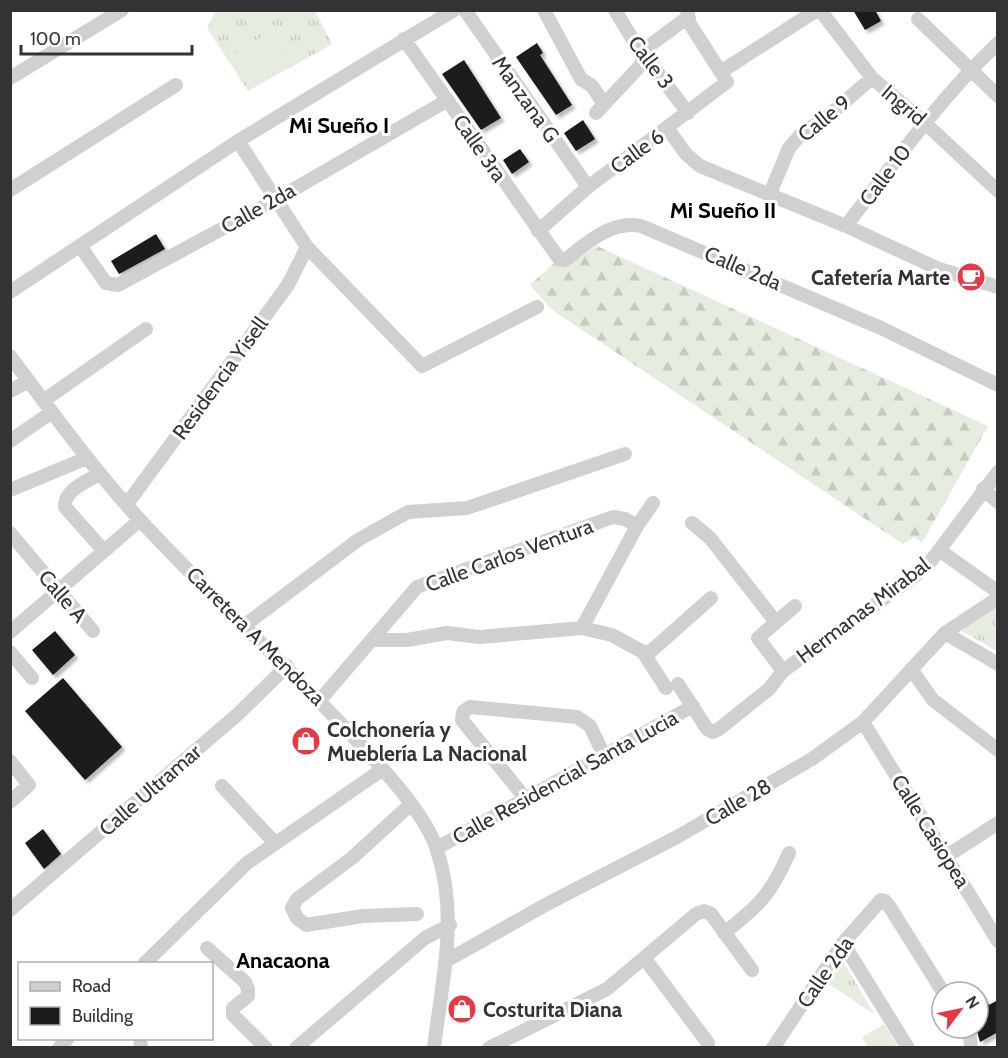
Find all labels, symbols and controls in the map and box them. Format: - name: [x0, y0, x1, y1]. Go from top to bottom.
- scale bar: [21, 18, 192, 56]
- text: 100 m: [30, 28, 81, 50]
- street label: Calle 3: [623, 31, 679, 93]
- street label: Manzana G: [487, 51, 565, 147]
- street label: Ingrid: [877, 79, 931, 131]
- street label: Calle 9: [793, 89, 855, 147]
- street label: Calle 3ra: [448, 110, 512, 186]
- district label: Mi Sueño I: [289, 112, 389, 139]
- street label: Calle 6: [605, 123, 669, 179]
- street label: Calle 10: [854, 140, 916, 210]
- street label: Calle 2da: [216, 177, 300, 239]
- district label: Mi Sueño II: [670, 197, 776, 224]
- street label: Calle 2da: [701, 241, 785, 295]
- cafe icon: Cafetería Marte: [955, 261, 987, 293]
- place label: Cafetería Marte: [811, 265, 950, 290]
- street label: Residencia Yisell: [167, 312, 273, 444]
- street label: Calle Carlos Ventura: [422, 513, 596, 597]
- street label: Hermanas Mirabal: [791, 552, 935, 668]
- street label: Carretera A Mendoza: [181, 561, 331, 711]
- street label: Calle A: [33, 565, 93, 627]
- street label: Calle Residencial Santa Lucia: [448, 705, 682, 849]
- place label: Colchonería y Mueblería La Nacional: [327, 717, 527, 766]
- shop icon: Colchonería y Mueblería La Nacional: [290, 725, 322, 757]
- street label: Calle Ultramar: [94, 739, 206, 841]
- street label: Calle Casiopea: [886, 770, 976, 892]
- street label: Calle 28: [701, 773, 775, 831]
- street label: Calle 2da: [792, 932, 858, 1012]
- district label: Anacaona: [236, 947, 330, 974]
- legend: [18, 962, 213, 1040]
- text: Road: [72, 975, 111, 997]
- north arrow: [930, 980, 990, 1040]
- text: N: [961, 992, 983, 1012]
- shop icon: Costurita Diana: [446, 993, 478, 1025]
- place label: Costurita Diana: [483, 997, 623, 1022]
- text: Building: [72, 1005, 134, 1027]

